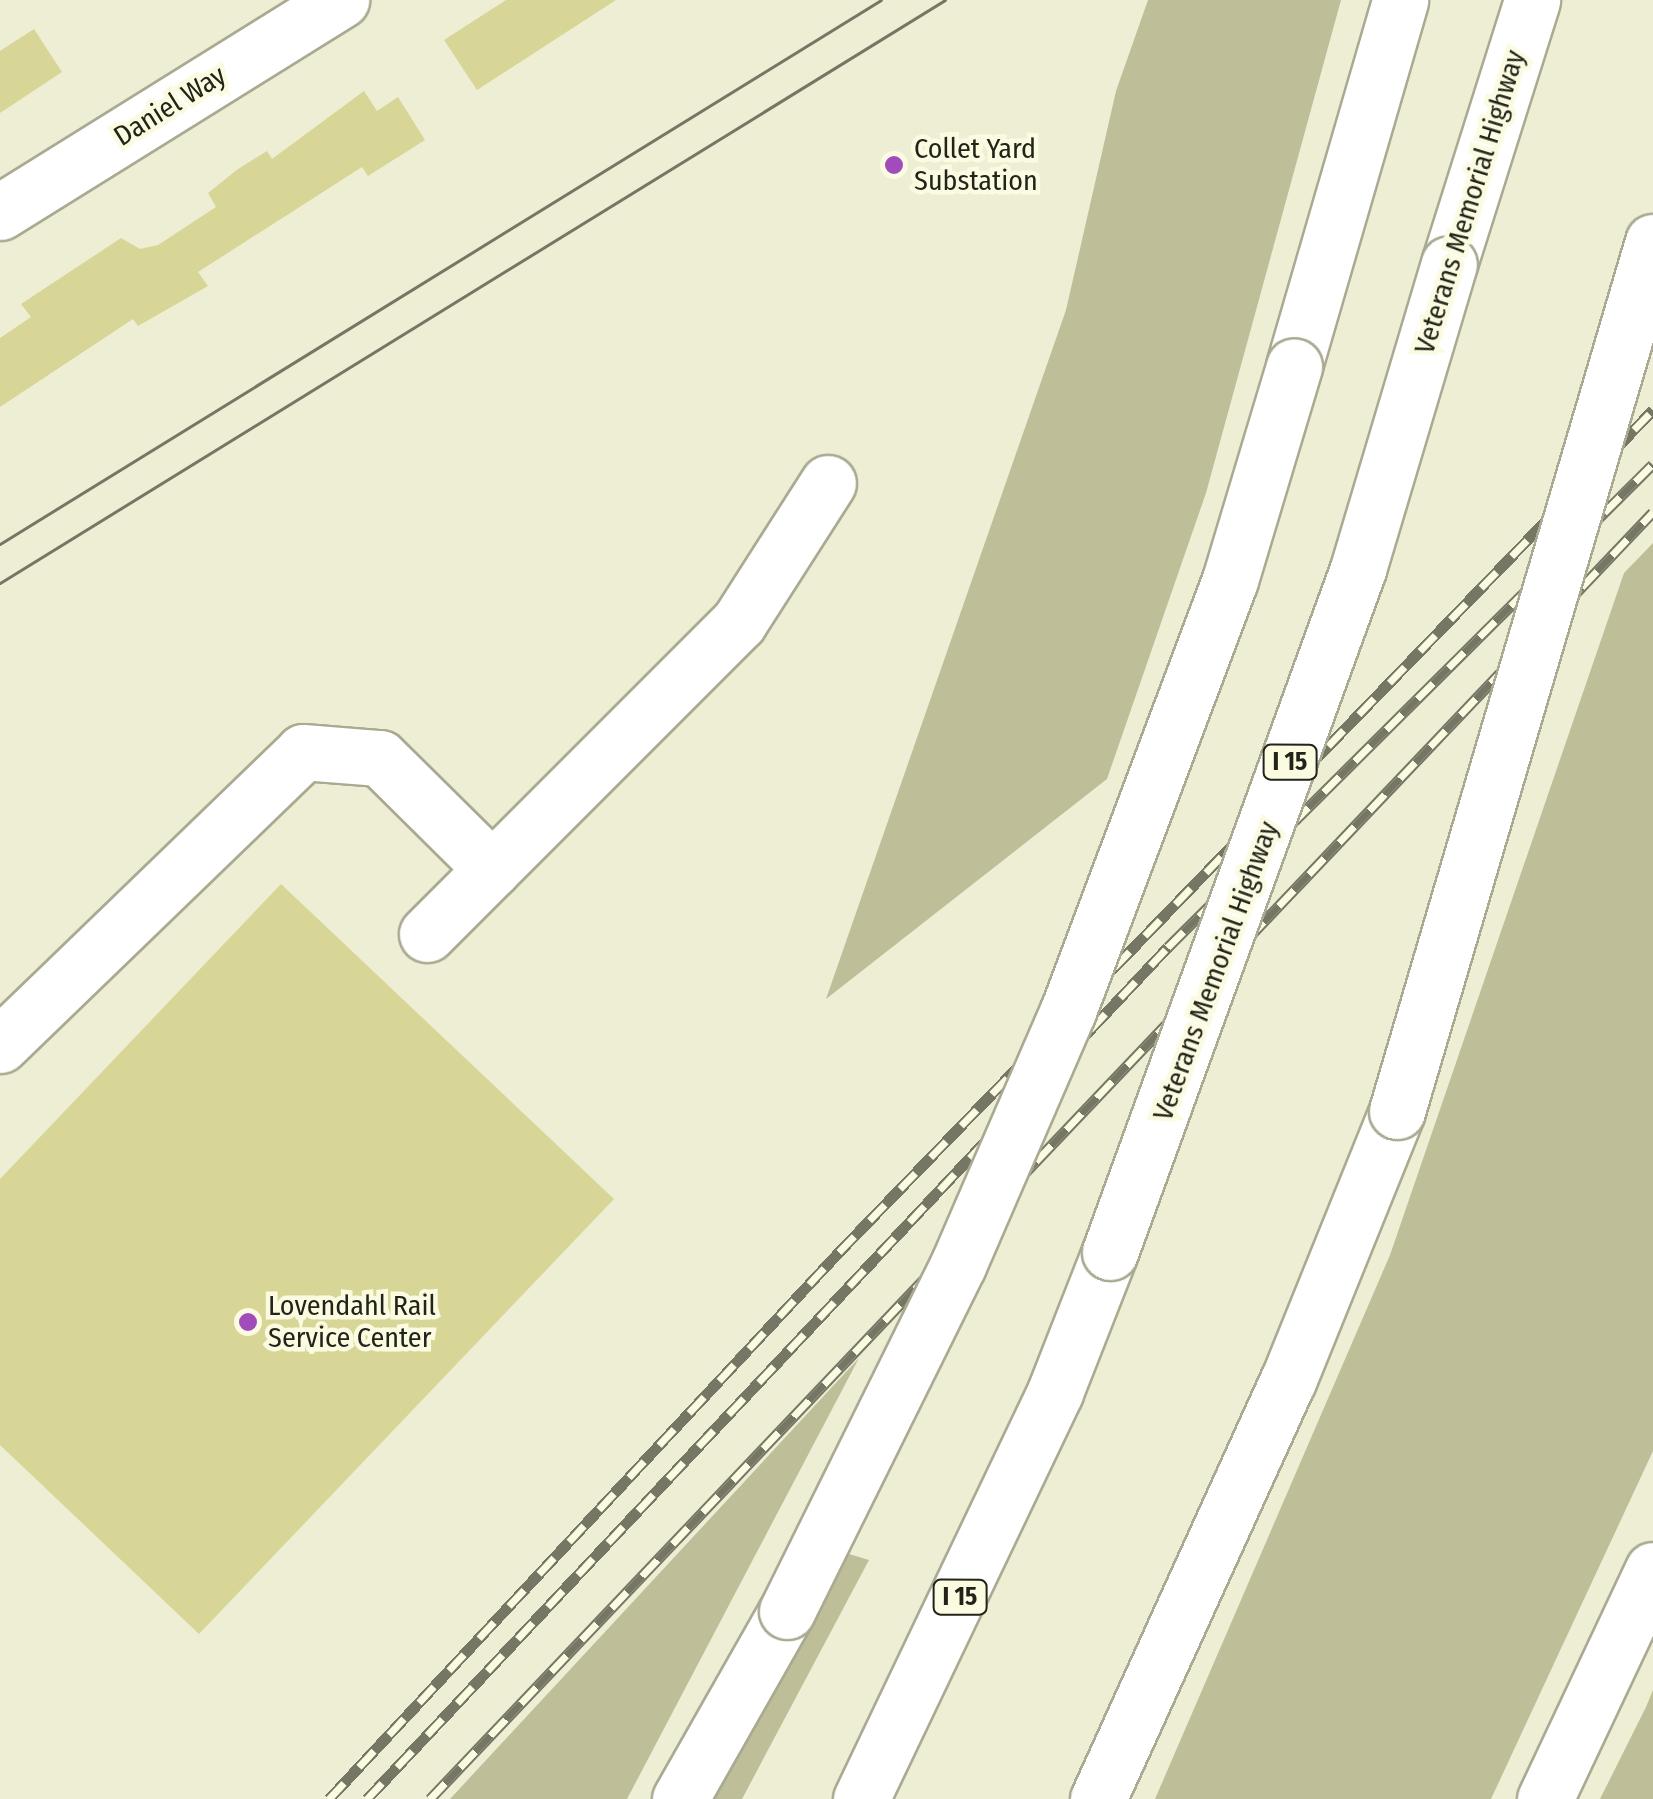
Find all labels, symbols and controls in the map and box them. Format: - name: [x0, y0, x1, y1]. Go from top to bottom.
- street label: Veterans Memorial Highway: [1408, 46, 1532, 358]
- street label: Daniel Way: [108, 59, 232, 153]
- place label: Collet Yard Substation: [914, 132, 1038, 198]
- marker: Collet Yard Substation: [883, 154, 905, 176]
- road number: I 15: [1262, 742, 1318, 782]
- street label: Veterans Memorial Highway: [1146, 817, 1286, 1125]
- place label: Lovendahl Rail Service Center: [268, 1289, 436, 1355]
- marker: Lovendahl Rail Service Center: [237, 1311, 259, 1333]
- road number: I 15: [932, 1577, 988, 1617]

